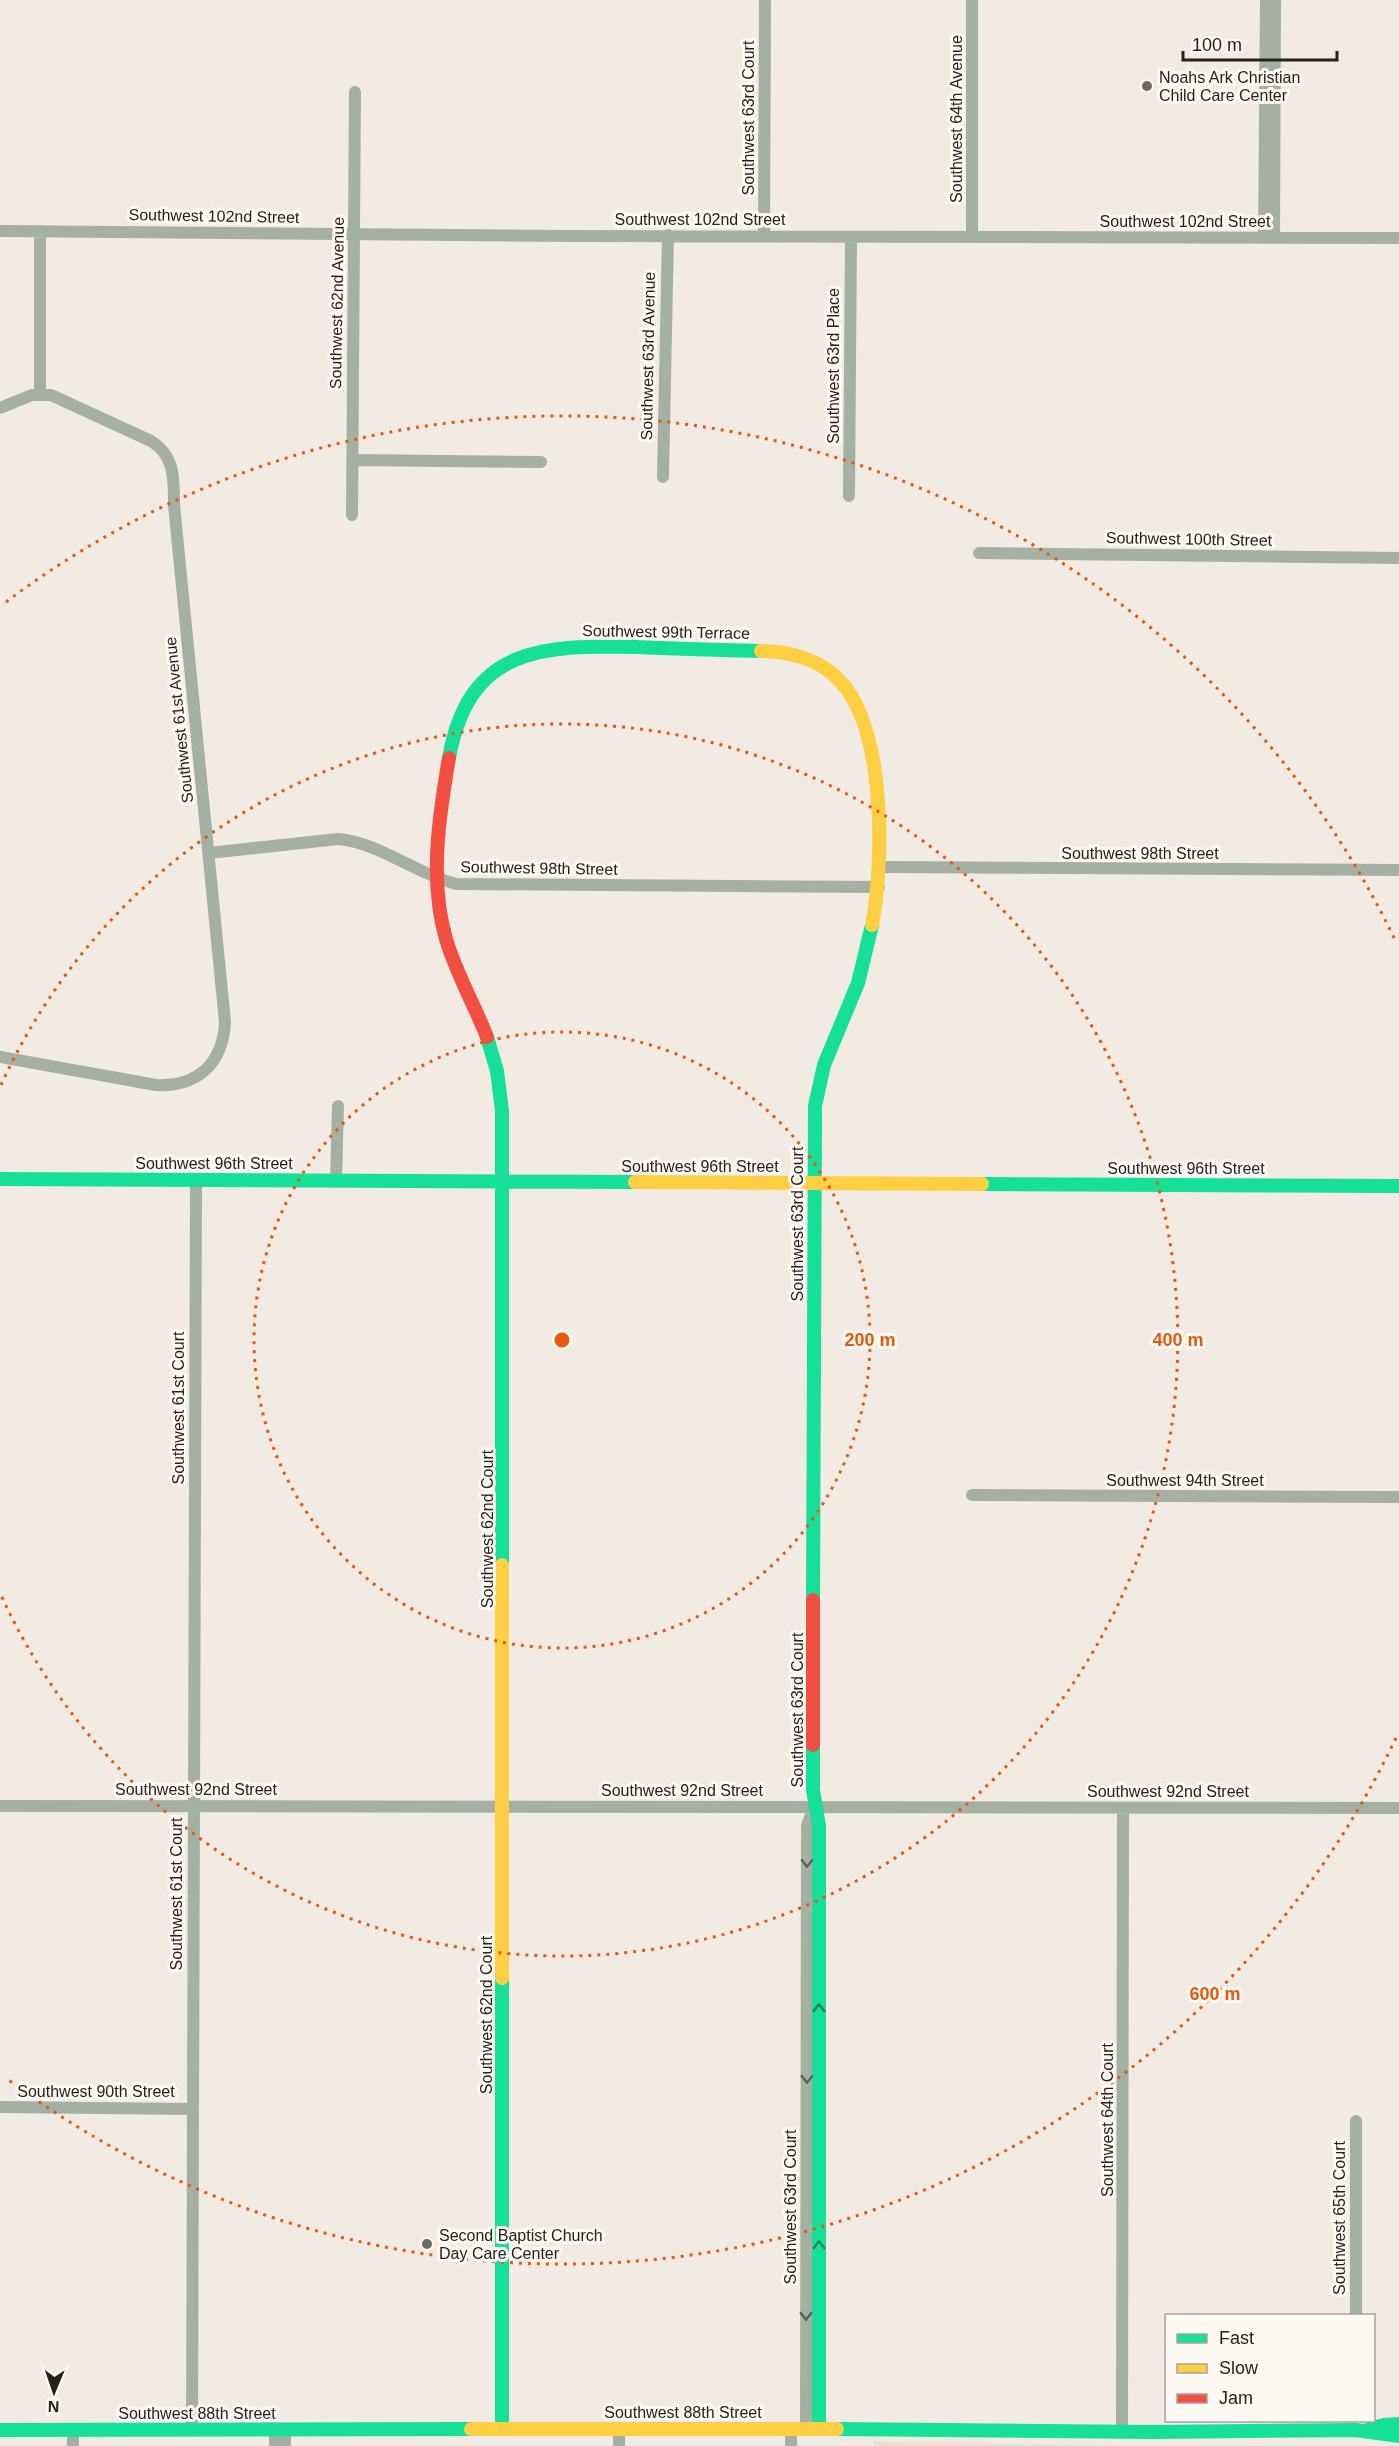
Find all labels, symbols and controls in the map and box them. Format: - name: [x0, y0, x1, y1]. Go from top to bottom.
- scale bar: [1183, 24, 1338, 62]
- street label: Southwest 64th Avenue: [948, 35, 965, 203]
- text: 100 m: [1192, 35, 1242, 55]
- street label: Southwest 63rd Court: [740, 40, 757, 195]
- place label: Noahs Ark Christian Child Care Center: [1159, 69, 1300, 104]
- marker: Noahs Ark Christian Child Care Center: [1140, 79, 1154, 93]
- street label: Southwest 102nd Street: [128, 206, 300, 226]
- street label: Southwest 102nd Street: [615, 211, 786, 228]
- street label: Southwest 102nd Street: [1100, 213, 1271, 230]
- street label: Southwest 62nd Avenue: [327, 217, 347, 389]
- street label: Southwest 63rd Avenue: [638, 271, 658, 440]
- street label: Southwest 63rd Place: [825, 288, 842, 444]
- street label: Southwest 100th Street: [1106, 529, 1273, 549]
- street label: Southwest 99th Terrace: [582, 622, 750, 642]
- street label: Southwest 61st Avenue: [162, 636, 196, 804]
- street label: Southwest 98th Street: [1061, 845, 1219, 862]
- street label: Southwest 98th Street: [460, 858, 618, 878]
- street label: Southwest 63rd Court: [789, 1146, 806, 1301]
- street label: Southwest 96th Street: [135, 1155, 293, 1172]
- street label: Southwest 96th Street: [621, 1158, 779, 1175]
- street label: Southwest 96th Street: [1107, 1160, 1265, 1177]
- centre of rings: [552, 1330, 572, 1350]
- text: 200 m: [844, 1330, 896, 1350]
- text: 400 m: [1152, 1330, 1204, 1350]
- street label: Southwest 61st Court: [170, 1331, 187, 1484]
- street label: Southwest 62nd Court: [479, 1449, 496, 1608]
- street label: Southwest 94th Street: [1106, 1472, 1264, 1489]
- street label: Southwest 63rd Court: [789, 1632, 806, 1787]
- street label: Southwest 92nd Street: [115, 1781, 277, 1798]
- street label: Southwest 92nd Street: [601, 1782, 763, 1799]
- street label: Southwest 92nd Street: [1087, 1783, 1249, 1800]
- street label: Southwest 61st Court: [168, 1817, 185, 1970]
- one-way arrow: [801, 1859, 813, 1868]
- street label: Southwest 62nd Court: [478, 1935, 495, 2094]
- text: 600 m: [1189, 1984, 1241, 2004]
- one-way arrow: [813, 2003, 825, 2012]
- street label: Southwest 64th Court: [1099, 2043, 1116, 2197]
- one-way arrow: [801, 2075, 813, 2084]
- street label: Southwest 90th Street: [17, 2083, 175, 2100]
- street label: Southwest 63rd Court: [782, 2129, 799, 2284]
- street label: Southwest 65th Court: [1331, 2141, 1348, 2295]
- place label: Second Baptist Church Day Care Center: [439, 2227, 603, 2262]
- marker: Second Baptist Church Day Care Center: [420, 2237, 434, 2251]
- one-way arrow: [813, 2240, 825, 2249]
- one-way arrow: [800, 2312, 812, 2321]
- legend: [1165, 2314, 1375, 2422]
- text: Fast: [1219, 2328, 1254, 2348]
- text: Slow: [1219, 2358, 1259, 2378]
- north arrow: [24, 2362, 84, 2422]
- text: Jam: [1219, 2388, 1253, 2408]
- text: N: [47, 2398, 60, 2415]
- street label: Southwest 88th Street: [604, 2404, 762, 2421]
- street label: Southwest 88th Street: [118, 2405, 276, 2422]

